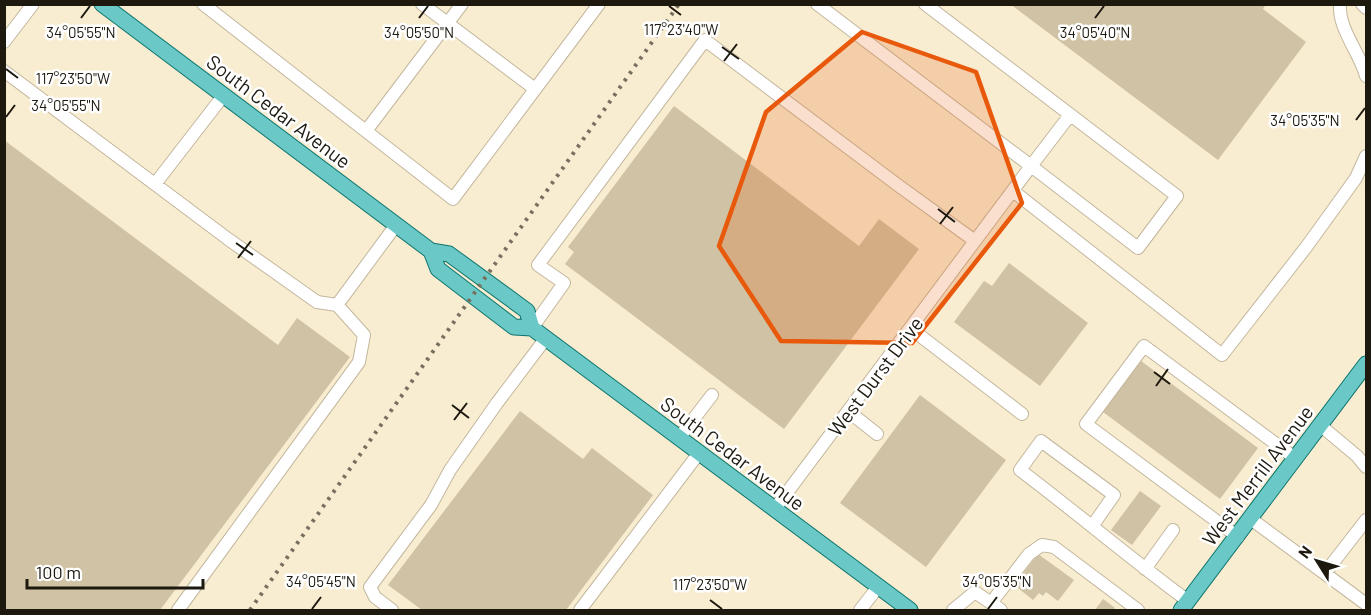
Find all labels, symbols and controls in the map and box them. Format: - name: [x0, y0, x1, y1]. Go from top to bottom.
- text: 117°23'40"W: [644, 20, 718, 38]
- text: 34°05'55"N: [46, 23, 116, 41]
- text: 34°05'50"N: [384, 23, 454, 41]
- text: 34°05'40"N: [1060, 23, 1130, 41]
- street label: South Cedar Avenue: [202, 49, 356, 173]
- text: 117°23'50"W: [36, 69, 110, 87]
- text: 34°05'55"N: [31, 96, 101, 114]
- text: 34°05'35"N: [1270, 111, 1340, 129]
- street label: West Durst Drive: [822, 312, 928, 440]
- street label: South Cedar Avenue: [656, 391, 810, 515]
- street label: West Merrill Avenue: [1196, 400, 1318, 550]
- north arrow: [1287, 531, 1347, 591]
- text: N: [1294, 542, 1315, 562]
- scale bar: [27, 552, 202, 590]
- text: 100 m: [36, 561, 81, 583]
- text: 34°05'45"N: [286, 572, 356, 590]
- text: 34°05'35"N: [962, 572, 1032, 590]
- text: 117°23'50"W: [673, 575, 747, 593]

